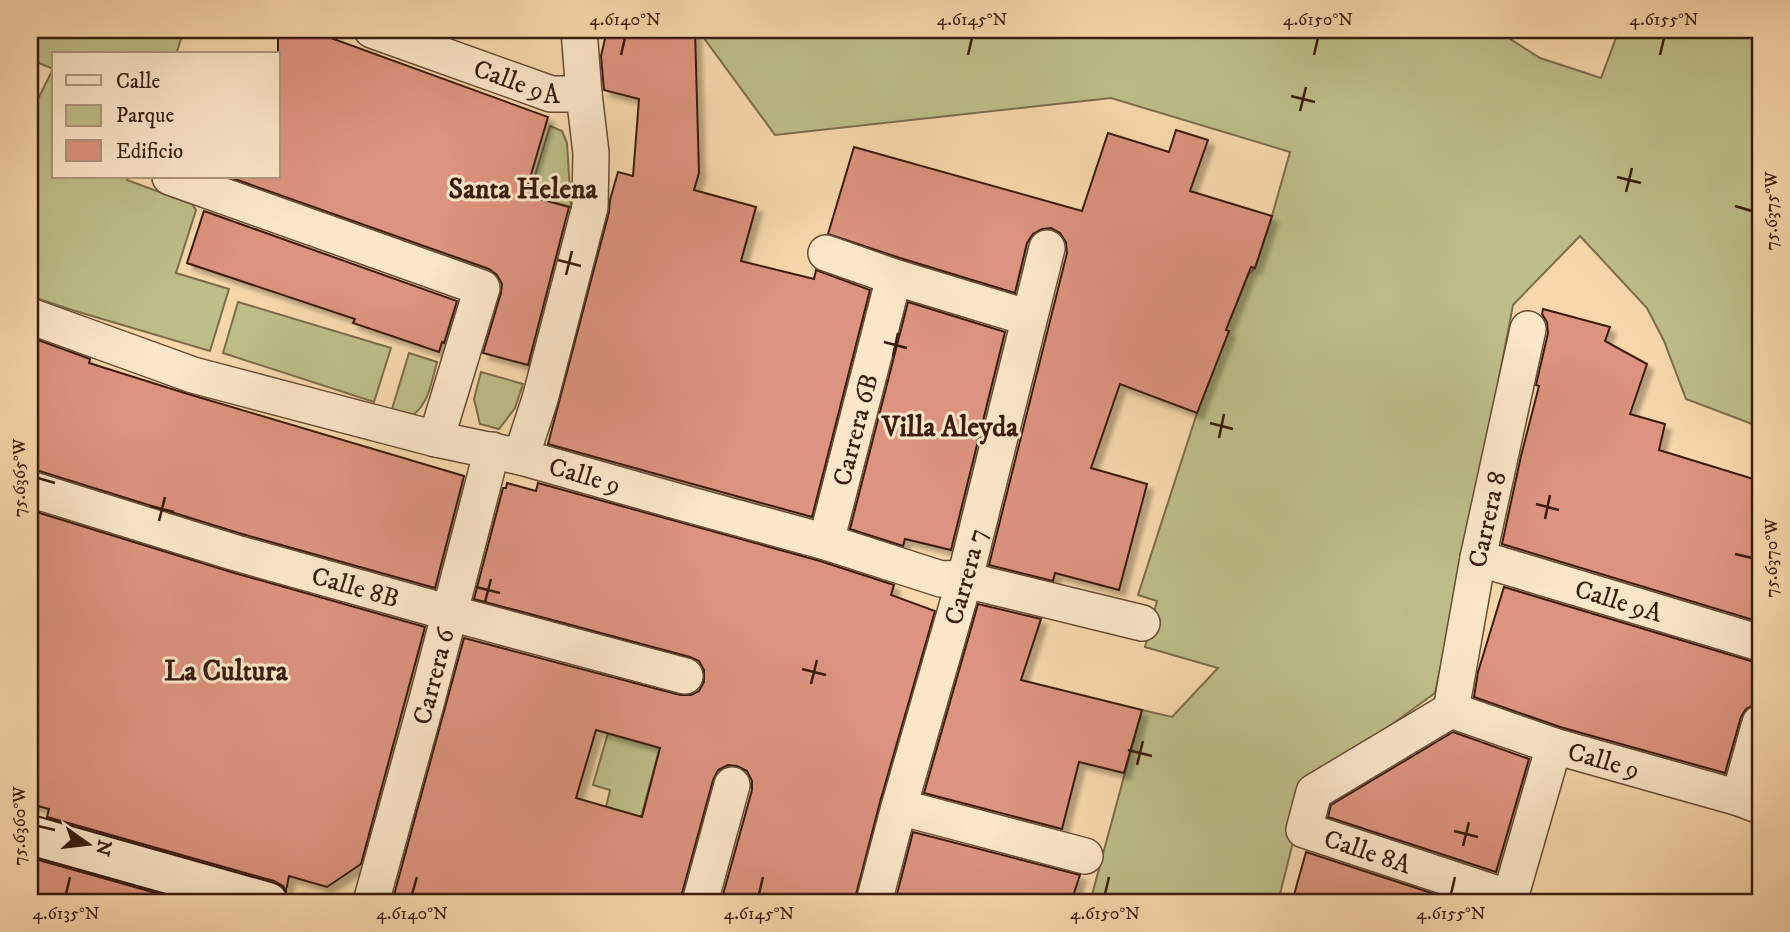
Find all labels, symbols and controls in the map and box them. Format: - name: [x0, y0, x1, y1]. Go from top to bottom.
- text: 4.6140°N: [589, 9, 661, 31]
- text: 4.6145°N: [937, 9, 1008, 31]
- text: 4.6150°N: [1283, 9, 1353, 31]
- text: 4.6155°N: [1629, 9, 1699, 31]
- legend: [52, 52, 280, 178]
- street label: Calle 9A: [469, 53, 560, 112]
- text: Calle: [116, 69, 160, 95]
- text: Parque: [116, 103, 174, 129]
- text: Edificio: [116, 139, 183, 165]
- text: 75.6375°W: [1761, 171, 1783, 250]
- district label: Santa Helena: [448, 172, 599, 207]
- street label: Carrera 6B: [826, 370, 887, 490]
- district label: Villa Aleyda: [881, 410, 1019, 445]
- text: 75.6365°W: [9, 438, 31, 517]
- street label: Calle 9: [545, 451, 624, 502]
- street label: Carrera 8: [1462, 468, 1514, 570]
- text: 75.6370°W: [1761, 518, 1783, 598]
- street label: Carrera 7: [937, 525, 995, 629]
- street label: Calle 8B: [308, 560, 403, 616]
- street label: Calle 9A: [1571, 573, 1666, 631]
- street label: Carrera 6: [406, 624, 463, 729]
- district label: La Cultura: [164, 654, 289, 689]
- street label: Calle 9: [1564, 736, 1643, 787]
- text: 75.6360°W: [9, 786, 31, 866]
- north arrow: [52, 810, 122, 880]
- street label: Calle 8A: [1319, 823, 1415, 882]
- text: N: [90, 837, 116, 858]
- text: 4.6135°N: [32, 903, 100, 925]
- text: 4.6140°N: [376, 903, 448, 925]
- text: 4.6145°N: [724, 903, 795, 925]
- text: 4.6150°N: [1070, 903, 1140, 925]
- text: 4.6155°N: [1416, 903, 1486, 925]

